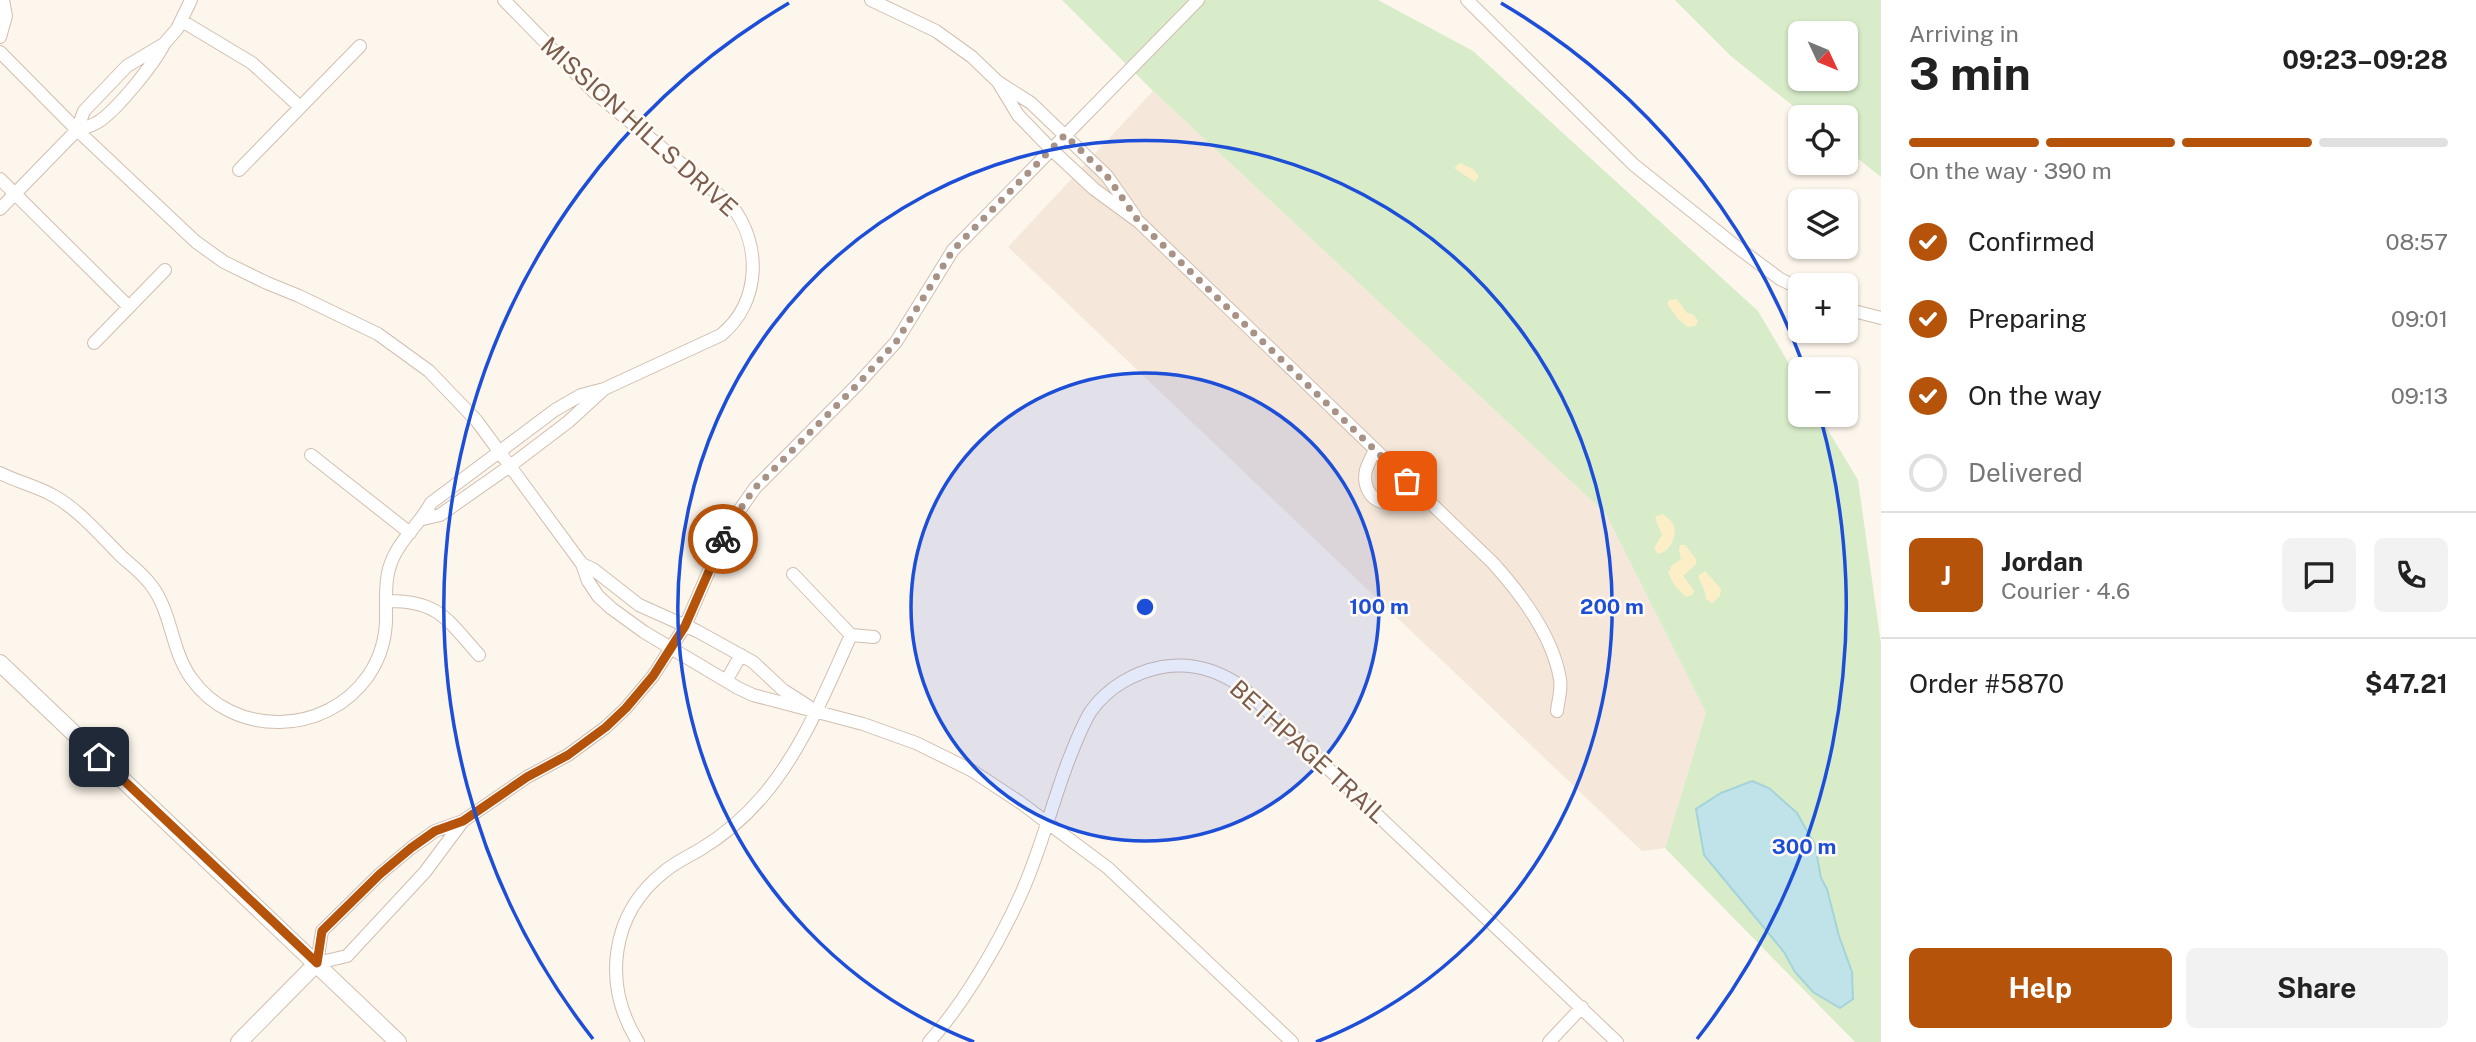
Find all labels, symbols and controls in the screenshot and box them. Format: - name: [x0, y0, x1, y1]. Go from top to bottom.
- text: Arriving in: [1909, 20, 2019, 47]
- north arrow: [1788, 21, 1858, 91]
- map controls: [1788, 21, 1858, 427]
- street label: MISSION HILLS DRIVE: [536, 31, 744, 222]
- text: 09:23–09:28: [2282, 44, 2448, 75]
- text: 3 min: [1909, 46, 2031, 100]
- button: locate: [1788, 105, 1858, 175]
- text: On the way · 390 m: [1909, 157, 2112, 184]
- button: layers: [1788, 189, 1858, 259]
- icon: check: [1909, 223, 1947, 261]
- text: Confirmed: [1968, 226, 2095, 257]
- text: 08:57: [2385, 228, 2448, 255]
- button: +: [1788, 273, 1858, 343]
- icon: check: [1909, 300, 1947, 338]
- text: Preparing: [1968, 303, 2087, 334]
- text: 09:01: [2391, 305, 2448, 332]
- button: −: [1788, 357, 1858, 427]
- icon: check: [1909, 377, 1947, 415]
- text: On the way: [1968, 380, 2102, 411]
- text: 09:13: [2391, 382, 2448, 409]
- pin: [1377, 451, 1437, 511]
- text: Delivered: [1968, 457, 2083, 488]
- icon: bag: [1388, 462, 1426, 500]
- courier: [688, 504, 758, 574]
- icon: bike: [704, 520, 742, 558]
- button: chat: [2282, 538, 2356, 612]
- button: phone: [2374, 538, 2448, 612]
- text: Jordan: [2001, 546, 2083, 577]
- text: J: [1941, 560, 1951, 591]
- text: Courier · 4.6: [2001, 577, 2130, 604]
- text: 100 m: [1349, 594, 1409, 619]
- text: 200 m: [1580, 594, 1644, 619]
- centre of rings: [1133, 595, 1157, 619]
- text: Order #5870: [1909, 668, 2064, 699]
- text: $47.21: [2365, 668, 2448, 699]
- street label: BETHPAGE TRAIL: [1225, 674, 1393, 829]
- pin: [69, 727, 129, 787]
- icon: home: [80, 738, 118, 776]
- text: 300 m: [1772, 834, 1836, 859]
- button: Help: [1909, 948, 2172, 1028]
- button: Share: [2186, 948, 2448, 1028]

